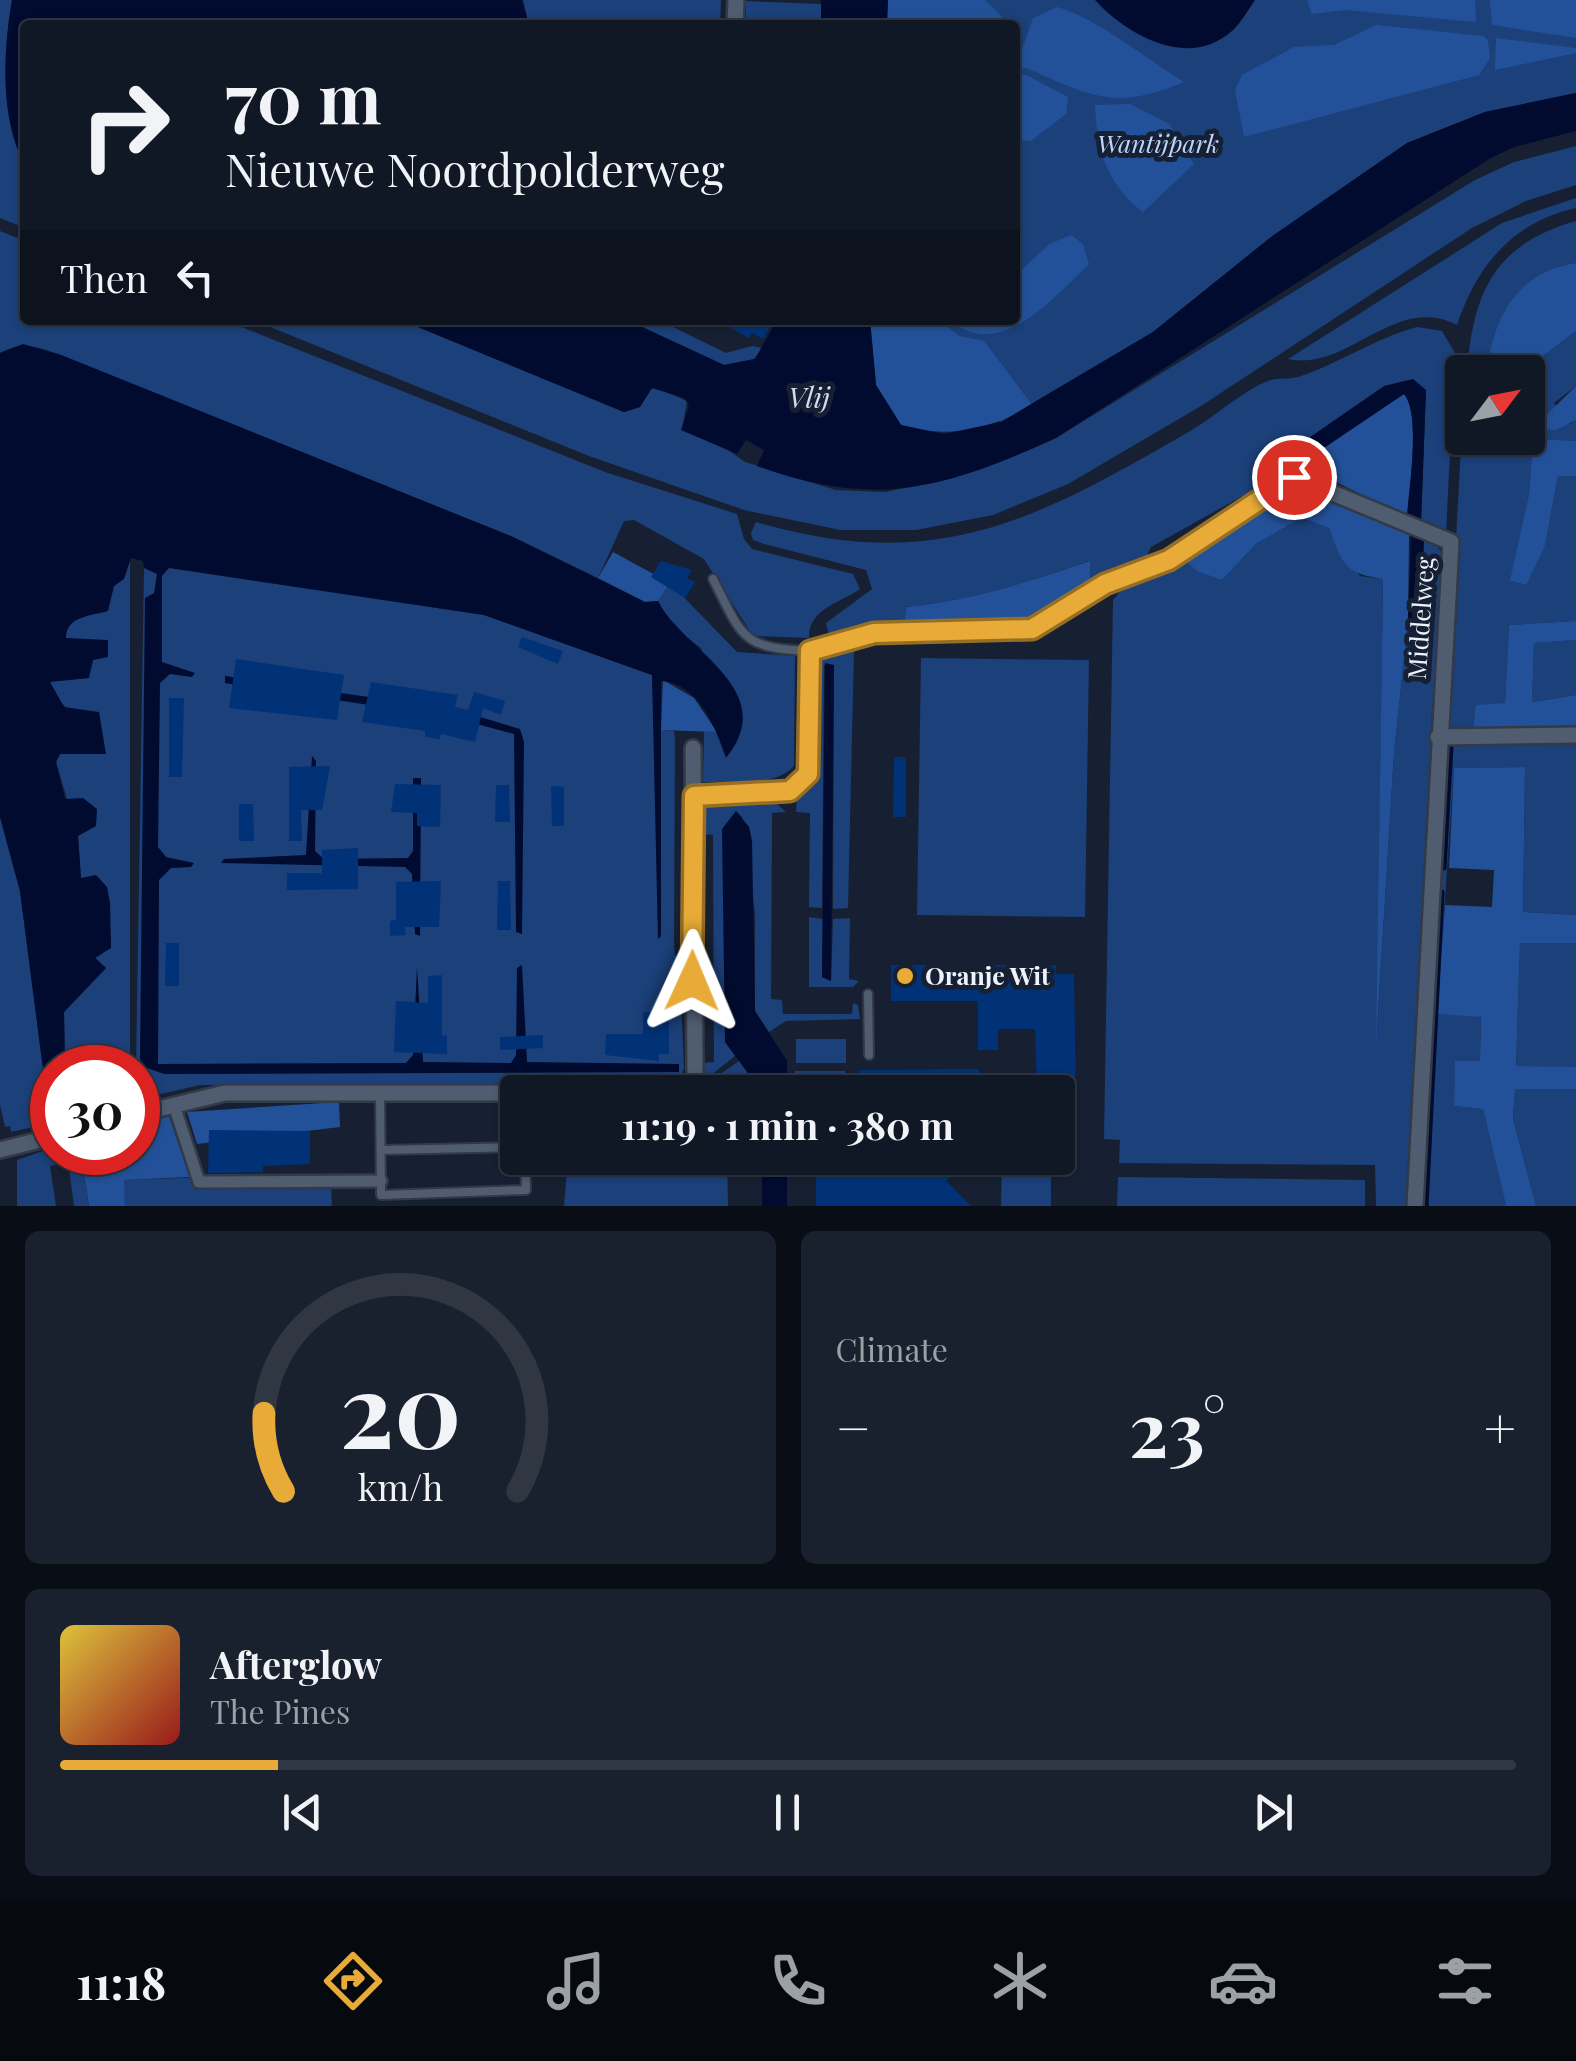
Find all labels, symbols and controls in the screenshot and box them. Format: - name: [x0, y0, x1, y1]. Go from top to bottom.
- text: 70 m: [225, 48, 382, 142]
- icon: right: [60, 60, 190, 190]
- park label: Wantijpark: [1097, 126, 1219, 159]
- text: Nieuwe Noordpolderweg: [225, 138, 725, 198]
- icon: left: [168, 250, 223, 305]
- text: Then: [60, 252, 148, 303]
- north arrow: [1445, 355, 1545, 455]
- map controls: [1445, 355, 1545, 455]
- water label: Vlij: [788, 378, 831, 415]
- pin: [1252, 435, 1337, 520]
- icon: arrive: [1267, 450, 1322, 505]
- street label: Middelweg: [1399, 555, 1440, 680]
- position arrow: [640, 929, 744, 1033]
- place label: Oranje Wit: [925, 958, 1050, 991]
- marker: Oranje Wit: [894, 965, 916, 987]
- speed limit sign: 30: [30, 1045, 160, 1175]
- text: 11:19 · 1 min · 380 m: [621, 1099, 954, 1150]
- text: Climate: [836, 1327, 948, 1370]
- text: 20: [340, 1336, 461, 1475]
- text: 23°: [1129, 1376, 1226, 1476]
- text: −: [836, 1389, 871, 1463]
- text: +: [1484, 1389, 1516, 1463]
- text: km/h: [357, 1462, 443, 1510]
- text: Afterglow: [210, 1638, 382, 1689]
- text: The Pines: [210, 1689, 350, 1732]
- icon: previous: [275, 1785, 330, 1840]
- icon: pause: [760, 1785, 815, 1840]
- icon: next: [1246, 1785, 1301, 1840]
- icon: directions: [318, 1946, 388, 2016]
- icon: music: [541, 1946, 611, 2016]
- icon: phone: [763, 1946, 833, 2016]
- icon: climate: [985, 1946, 1055, 2016]
- icon: car: [1208, 1946, 1278, 2016]
- icon: filters: [1430, 1946, 1500, 2016]
- text: 11:18: [76, 1951, 166, 2011]

